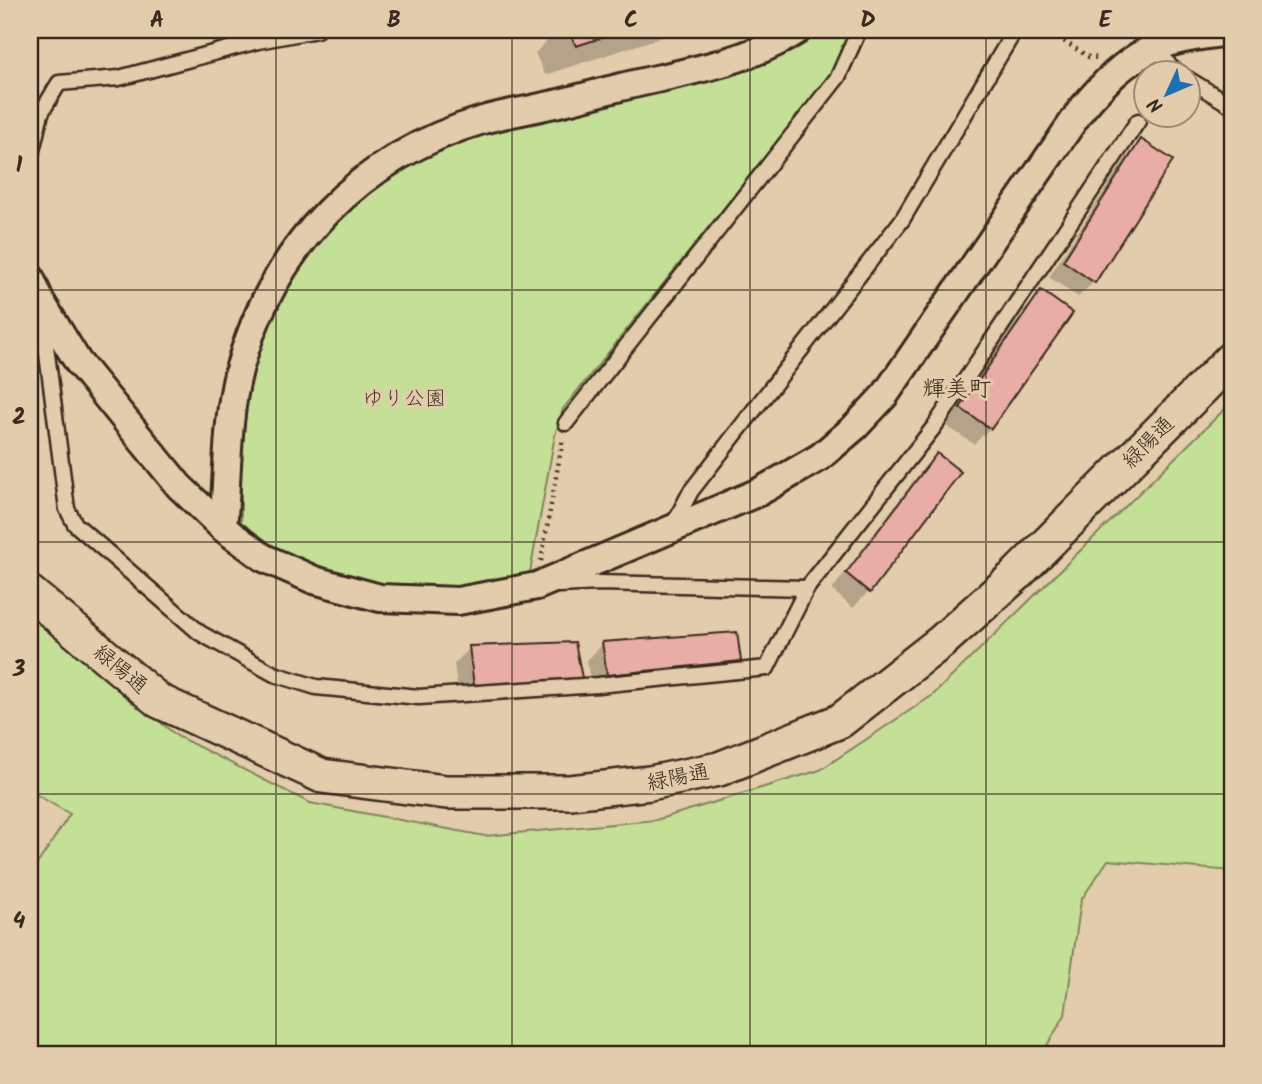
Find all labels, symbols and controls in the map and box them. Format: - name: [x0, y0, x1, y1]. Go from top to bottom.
- text: A: [150, 3, 164, 39]
- text: B: [387, 3, 401, 39]
- text: C: [624, 3, 638, 39]
- text: D: [860, 3, 876, 39]
- text: E: [1099, 3, 1113, 39]
- north arrow: [1132, 60, 1202, 130]
- text: N: [1141, 90, 1171, 119]
- text: 1: [16, 148, 23, 184]
- district label: 輝美町: [923, 372, 992, 408]
- park label: ゆり公園: [362, 383, 446, 416]
- text: 2: [12, 400, 26, 436]
- street label: 緑陽通: [1115, 409, 1183, 477]
- street label: 緑陽通: [85, 637, 155, 703]
- text: 3: [12, 652, 26, 688]
- street label: 緑陽通: [644, 756, 712, 801]
- text: 4: [13, 904, 26, 940]

